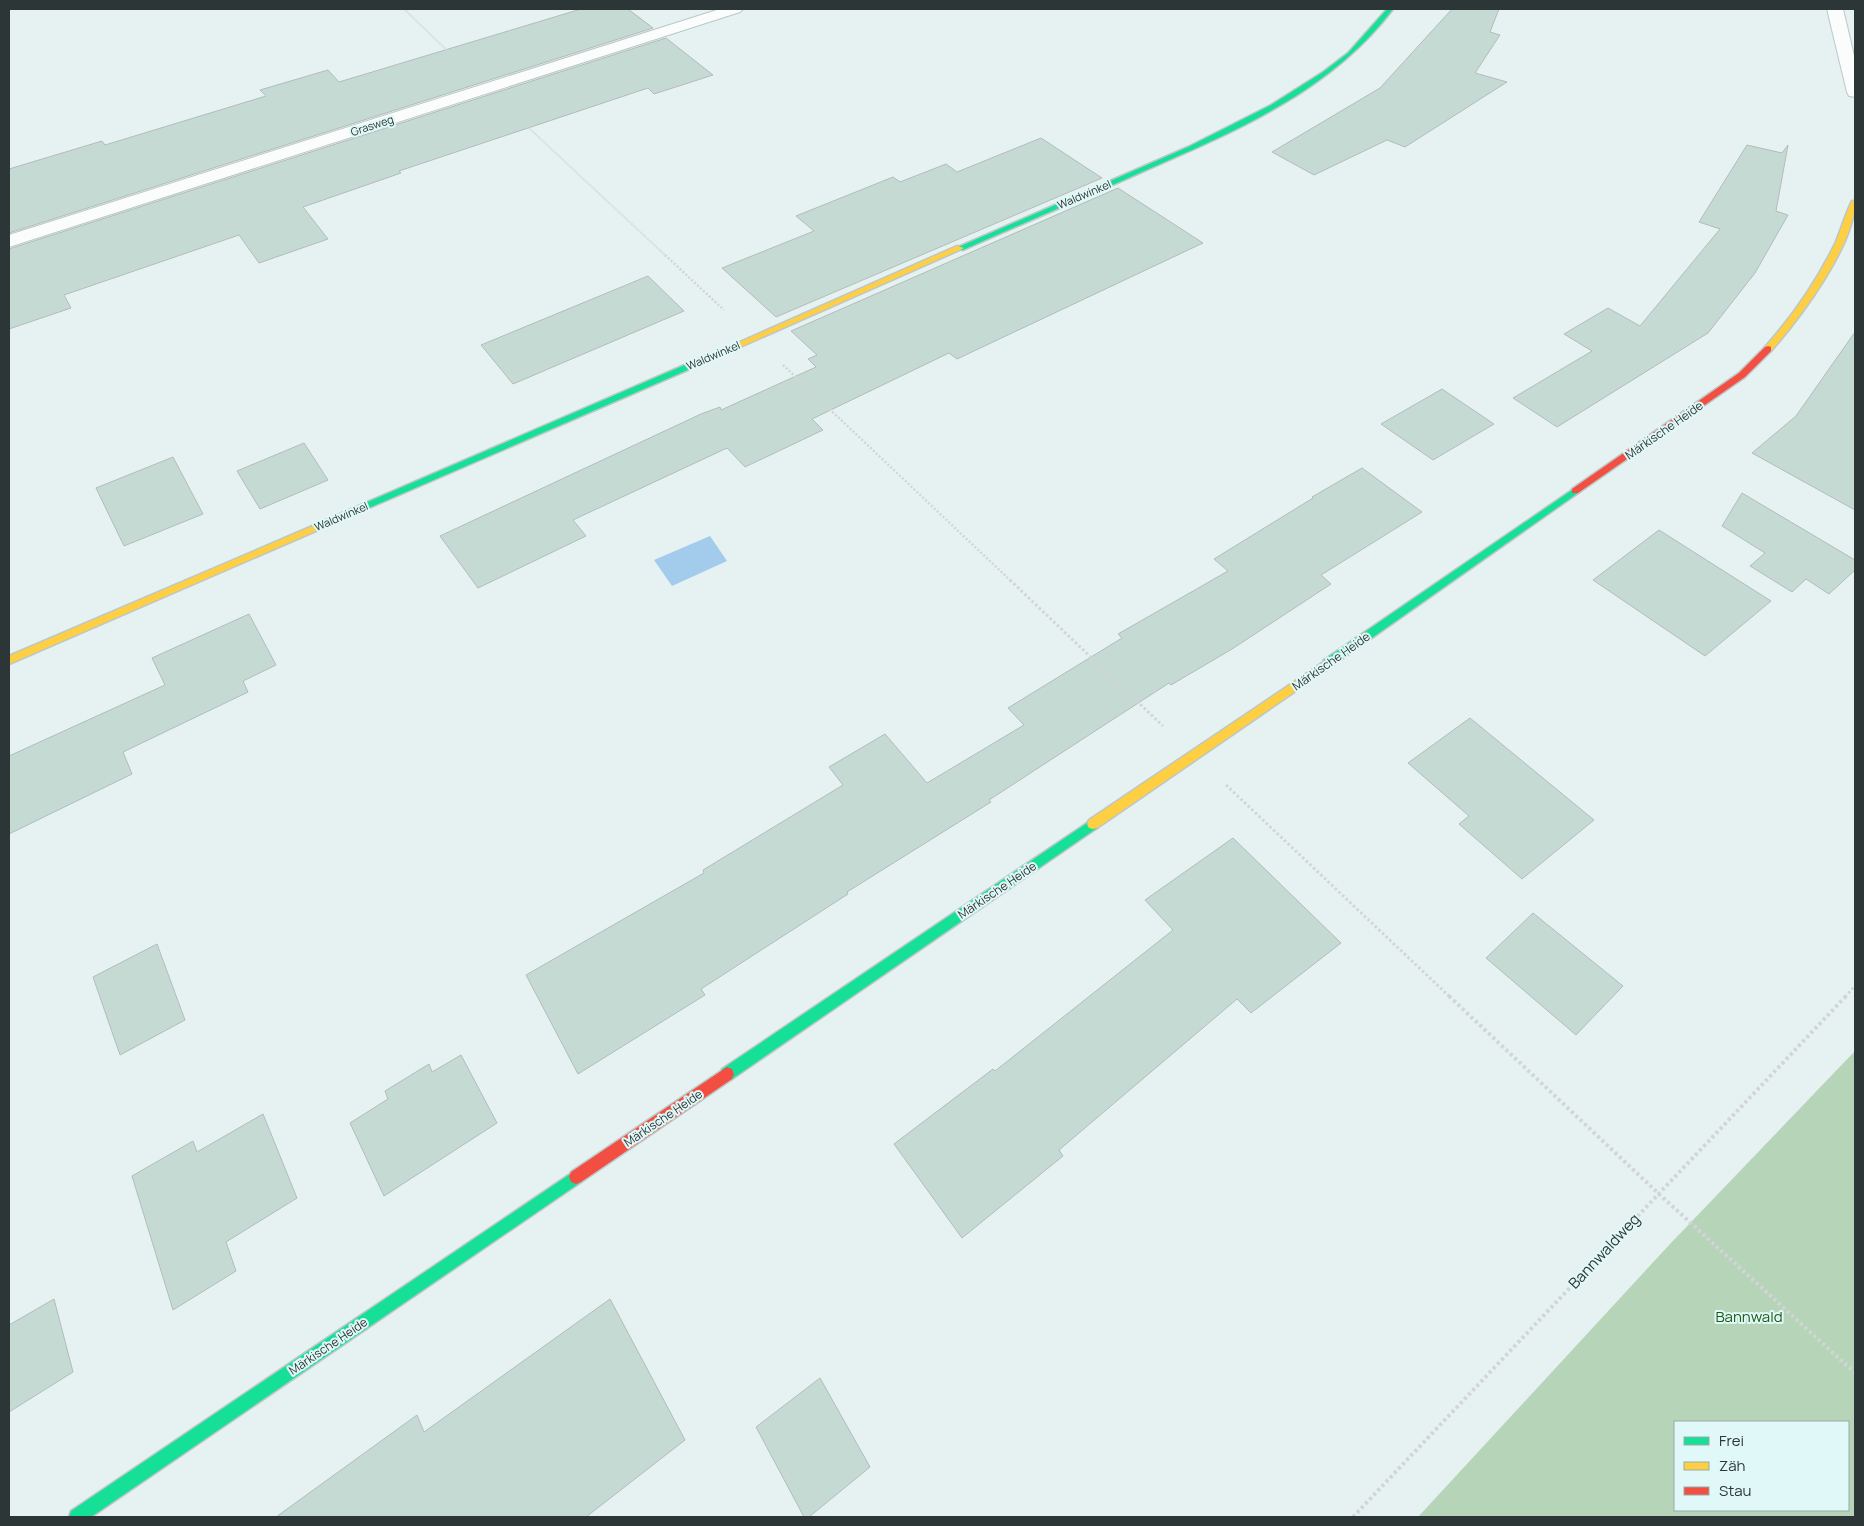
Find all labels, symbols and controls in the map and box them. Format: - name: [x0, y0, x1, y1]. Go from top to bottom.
- street label: Grasweg: [349, 111, 395, 139]
- street label: Waldwinkel: [1055, 176, 1113, 212]
- street label: Waldwinkel: [684, 337, 742, 373]
- street label: Märkische Heide: [1622, 397, 1706, 463]
- street label: Waldwinkel: [312, 498, 370, 534]
- street label: Märkische Heide: [1289, 628, 1373, 694]
- street label: Märkische Heide: [954, 857, 1040, 923]
- street label: Märkische Heide: [620, 1085, 706, 1151]
- street label: Bannwaldweg: [1564, 1209, 1644, 1293]
- park label: Bannwald: [1715, 1306, 1783, 1327]
- street label: Märkische Heide: [285, 1313, 371, 1379]
- legend: [1674, 1421, 1849, 1511]
- text: Frei: [1719, 1430, 1744, 1451]
- text: Zäh: [1719, 1455, 1746, 1476]
- text: Stau: [1719, 1480, 1752, 1501]

